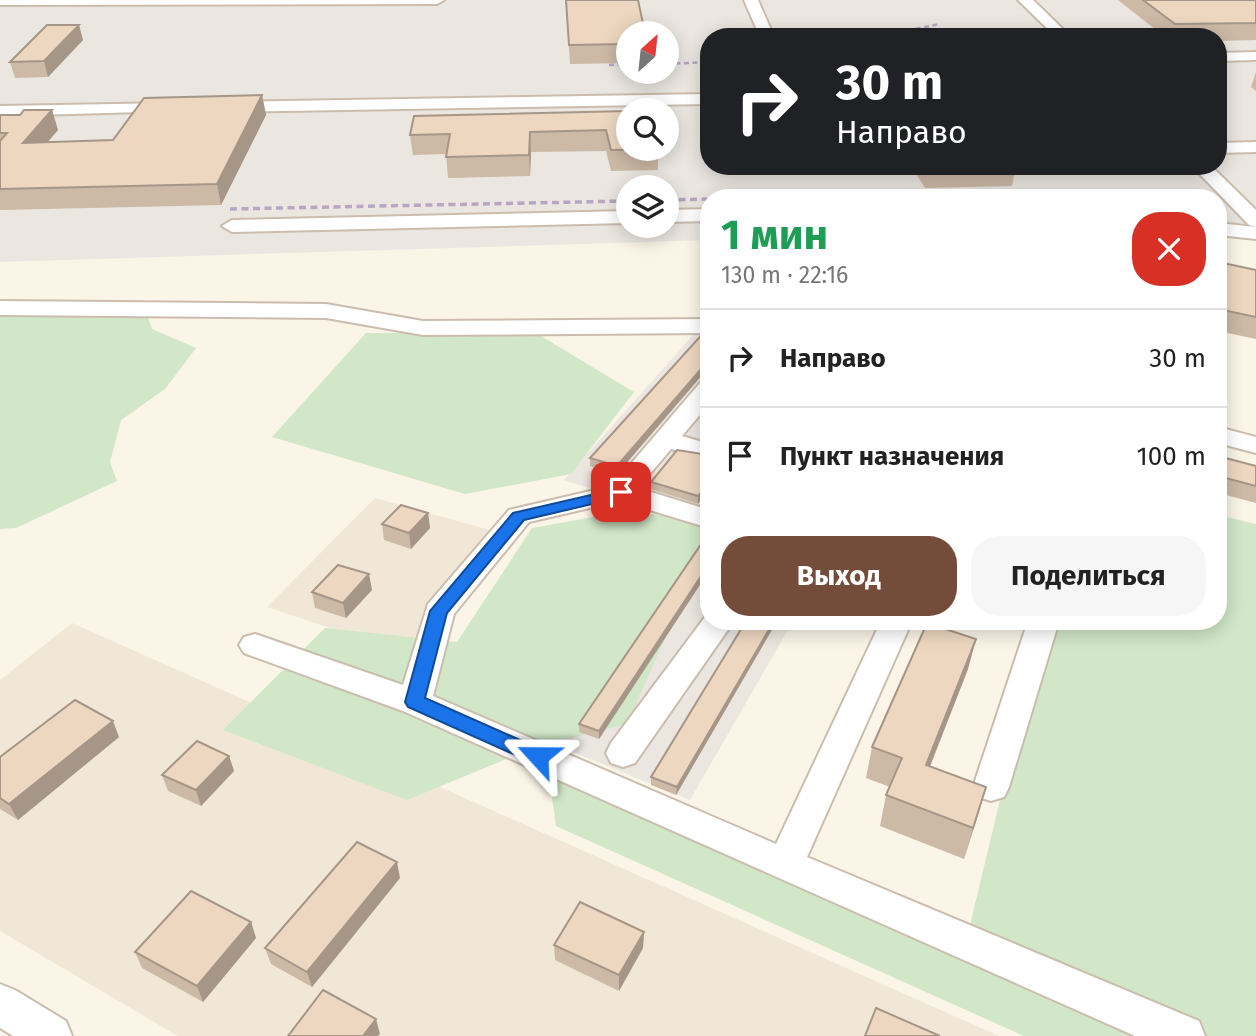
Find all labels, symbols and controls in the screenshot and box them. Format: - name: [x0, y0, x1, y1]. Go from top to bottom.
- north arrow: [616, 21, 679, 84]
- map controls: [616, 21, 679, 238]
- text: 30 m: [836, 53, 943, 112]
- icon: right: [721, 56, 812, 147]
- button: search: [616, 98, 679, 161]
- text: Направо: [836, 113, 967, 151]
- button: layers: [616, 175, 679, 238]
- text: 1 мин: [721, 210, 828, 260]
- button: close: [1132, 212, 1206, 286]
- text: 130 m · 22:16: [721, 261, 848, 289]
- icon: right: [721, 339, 759, 377]
- text: Направо: [780, 343, 886, 374]
- text: 30 m: [1149, 343, 1206, 374]
- icon: arrive: [721, 437, 759, 475]
- text: Пункт назначения: [780, 441, 1004, 472]
- text: 100 m: [1137, 441, 1206, 472]
- pin: [591, 462, 651, 522]
- icon: arrive: [602, 473, 640, 511]
- button: Выход: [721, 536, 957, 616]
- button: Поделиться: [971, 536, 1206, 616]
- position arrow: [501, 719, 575, 793]

